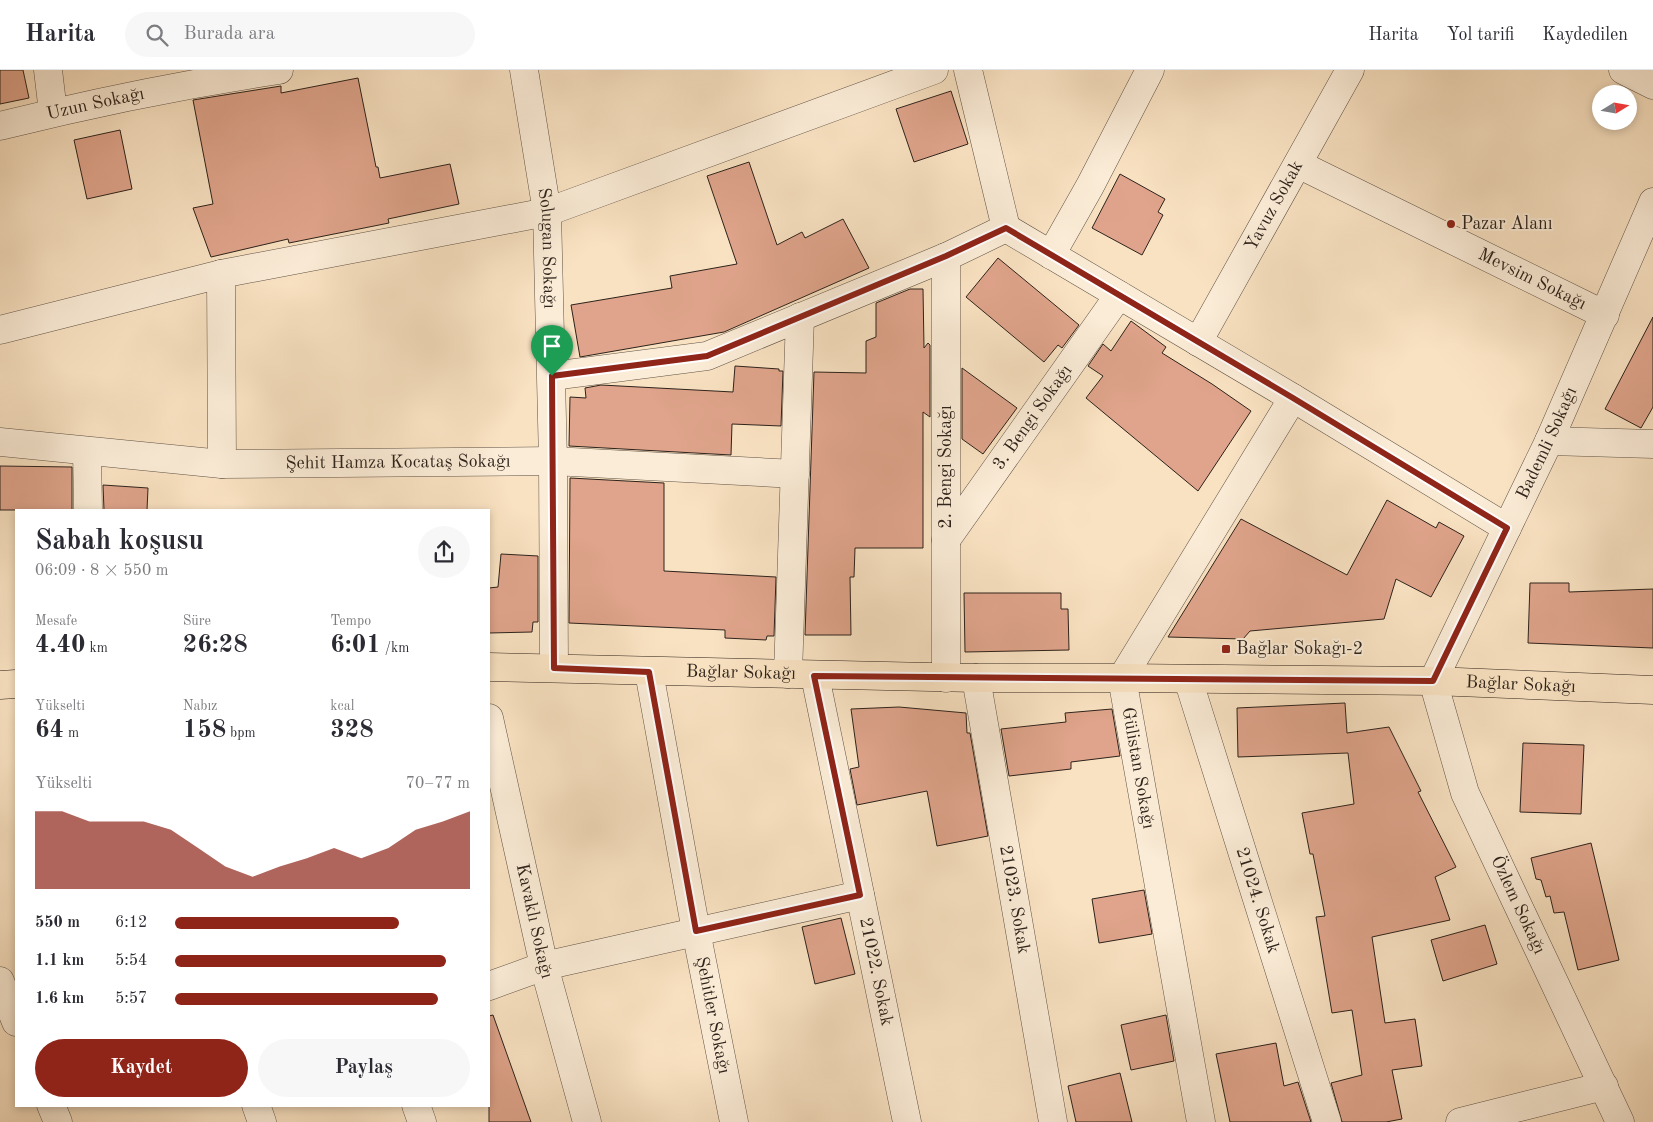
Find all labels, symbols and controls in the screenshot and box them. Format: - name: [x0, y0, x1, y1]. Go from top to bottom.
- search box: [125, 12, 475, 57]
- icon: search: [143, 21, 171, 49]
- text: Harita: [25, 23, 95, 47]
- text: Burada ara: [183, 25, 275, 44]
- text: Harita: [1368, 26, 1419, 44]
- text: Yol tarifi: [1447, 26, 1514, 44]
- text: Kaydedilen: [1542, 26, 1628, 44]
- street label: Uzun Sokağı: [45, 85, 146, 123]
- north arrow: [1592, 85, 1638, 130]
- map controls: [1592, 85, 1637, 130]
- street label: Yavuz Sokak: [1242, 158, 1306, 254]
- street label: Solugan Sokağı: [534, 187, 558, 309]
- place label: Pazar Alanı: [1461, 215, 1553, 233]
- marker: Pazar Alanı: [1445, 218, 1457, 230]
- street label: Mevsim Sokağı: [1475, 245, 1589, 313]
- pin: [531, 325, 573, 376]
- icon: arrive: [538, 332, 566, 360]
- street label: 3. Bengi Sokağı: [990, 362, 1076, 473]
- street label: Bademli Sokağı: [1513, 384, 1580, 502]
- street label: 2. Bengi Sokağı: [937, 405, 955, 529]
- street label: Şehit Hamza Kocataş Sokağı: [285, 452, 511, 472]
- button: share: [418, 526, 470, 578]
- text: Sabah koşusu: [35, 528, 204, 556]
- text: 06:09 · 8 × 550 m: [35, 563, 168, 579]
- text: Mesafe: [35, 614, 77, 628]
- text: Süre: [183, 614, 211, 628]
- text: Tempo: [330, 614, 371, 628]
- text: 4.40: [35, 633, 86, 658]
- text: 26:28: [183, 633, 248, 658]
- text: 6:01: [330, 633, 381, 658]
- place label: Bağlar Sokağı-2: [1236, 640, 1363, 658]
- text: km: [86, 641, 108, 655]
- text: /km: [381, 641, 409, 655]
- marker: Bağlar Sokağı-2: [1220, 643, 1232, 655]
- street label: Bağlar Sokağı: [686, 662, 796, 683]
- street label: Bağlar Sokağı: [1465, 673, 1576, 696]
- text: Yükselti: [35, 699, 85, 713]
- text: Nabız: [183, 699, 217, 713]
- text: kcal: [330, 699, 354, 713]
- street label: Gülistan Sokağı: [1118, 706, 1158, 830]
- text: 64: [35, 718, 64, 743]
- text: 158: [183, 718, 226, 743]
- text: 328: [330, 718, 374, 743]
- text: m: [64, 726, 79, 740]
- text: bpm: [226, 726, 256, 740]
- text: Yükselti: [35, 776, 92, 792]
- text: 70–77 m: [406, 776, 470, 792]
- street label: 21023. Sokak: [996, 844, 1033, 955]
- street label: 21024. Sokak: [1232, 845, 1283, 956]
- street label: Özlem Sokağı: [1487, 852, 1552, 957]
- street label: Kavaklı Sokağı: [513, 862, 556, 981]
- text: 550 m: [35, 915, 80, 931]
- text: 6:12: [115, 915, 147, 931]
- street label: 21022. Sokak: [856, 916, 896, 1028]
- text: 1.1 km: [35, 953, 84, 969]
- text: 5:54: [115, 953, 147, 969]
- street label: Şehitler Sokağı: [692, 955, 733, 1075]
- text: 1.6 km: [35, 991, 84, 1007]
- text: 5:57: [115, 991, 147, 1007]
- button: Kaydet: [35, 1039, 248, 1097]
- button: Paylaş: [258, 1039, 470, 1097]

